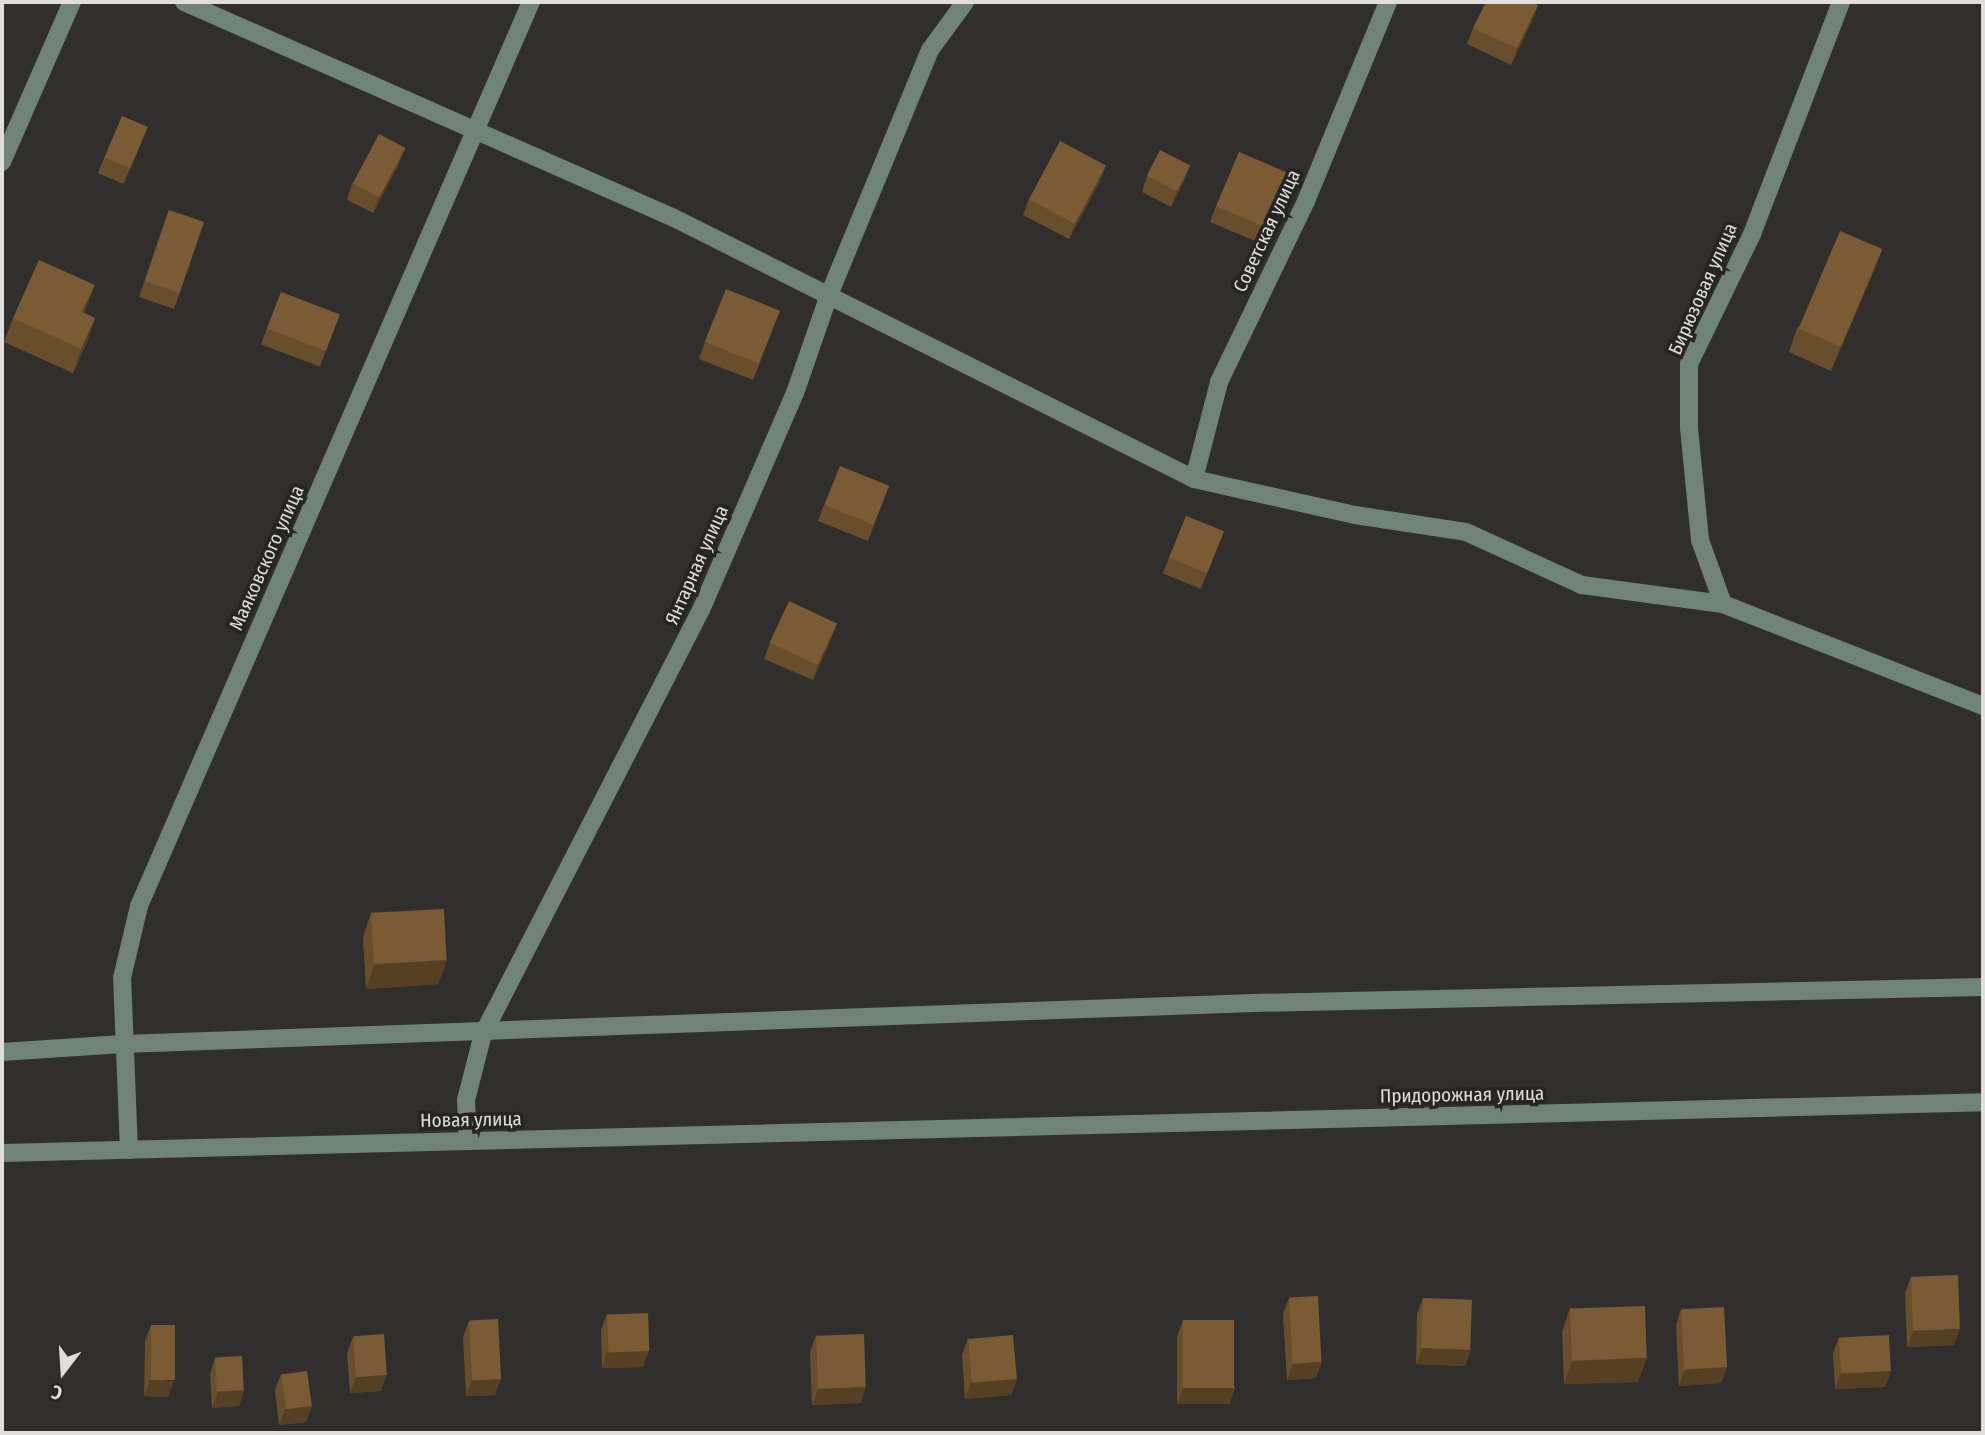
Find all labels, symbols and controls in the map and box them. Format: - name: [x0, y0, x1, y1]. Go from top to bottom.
- street label: Советская улица: [1229, 166, 1305, 296]
- street label: Бирюзовая улица: [1664, 220, 1742, 358]
- street label: Маяковского улица: [225, 482, 309, 634]
- street label: Янтарная улица: [661, 502, 733, 628]
- street label: Придорожная улица: [1380, 1082, 1544, 1108]
- street label: Новая улица: [420, 1108, 522, 1132]
- north arrow: [28, 1337, 98, 1407]
- text: С: [49, 1380, 65, 1405]

